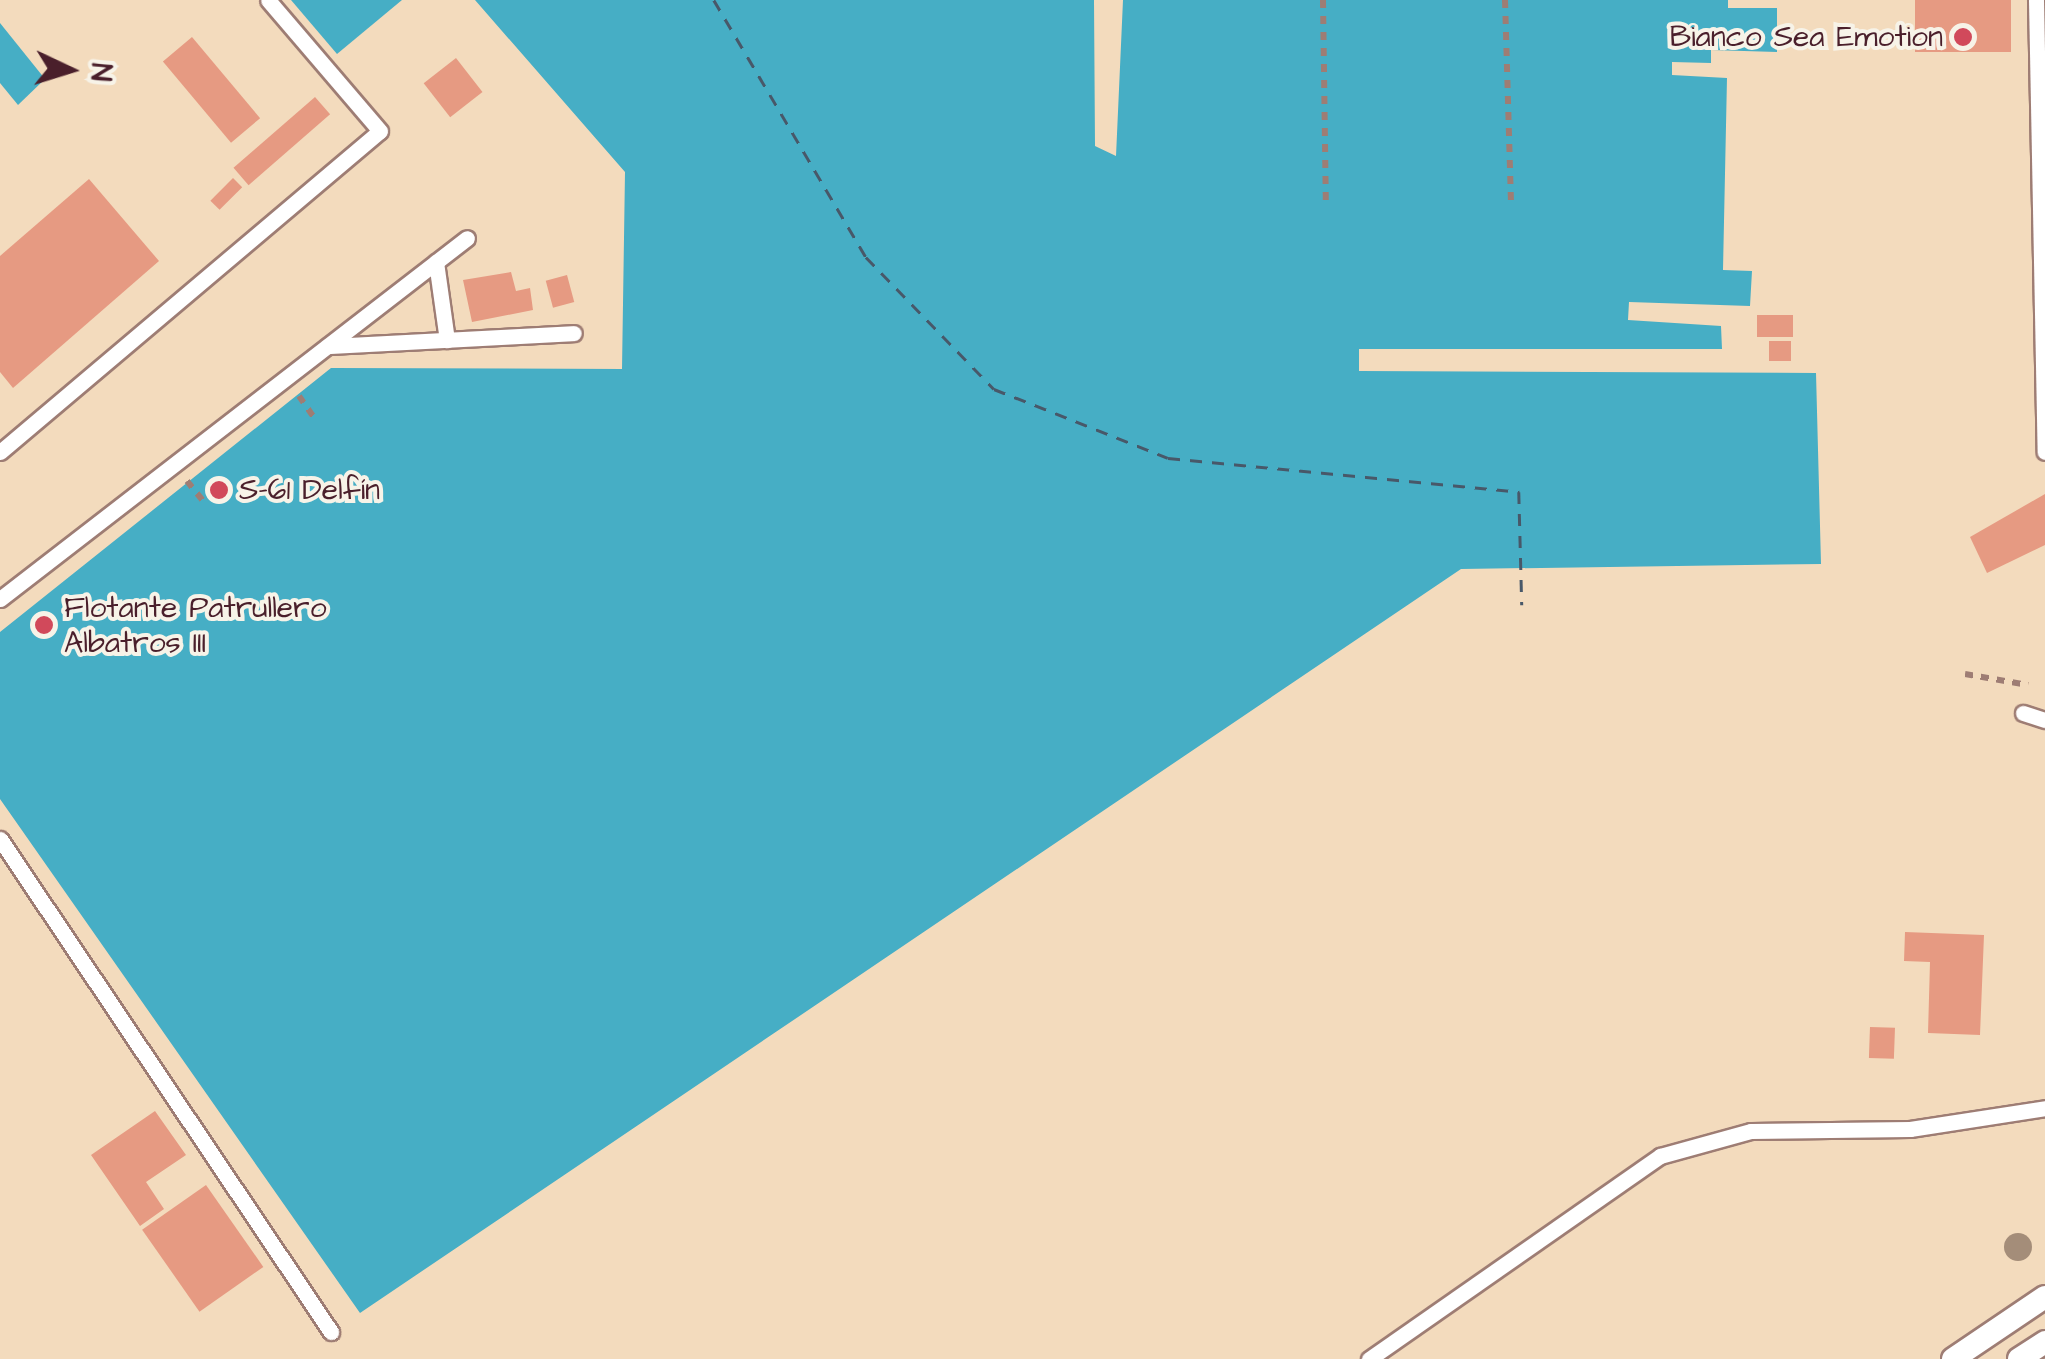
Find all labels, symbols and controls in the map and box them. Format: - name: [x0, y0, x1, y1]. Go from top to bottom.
- place label: Bianco Sea Emotion: [1670, 19, 1943, 55]
- north arrow: [20, 20, 120, 120]
- marker: Bianco Sea Emotion: [1952, 26, 1974, 48]
- text: N: [80, 62, 120, 82]
- place label: S-61 Delfín: [239, 472, 380, 508]
- marker: S-61 Delfín: [208, 479, 230, 501]
- place label: Flotante Patrullero Albatros III: [64, 590, 327, 660]
- marker: Flotante Patrullero Albatros III: [33, 614, 55, 636]

